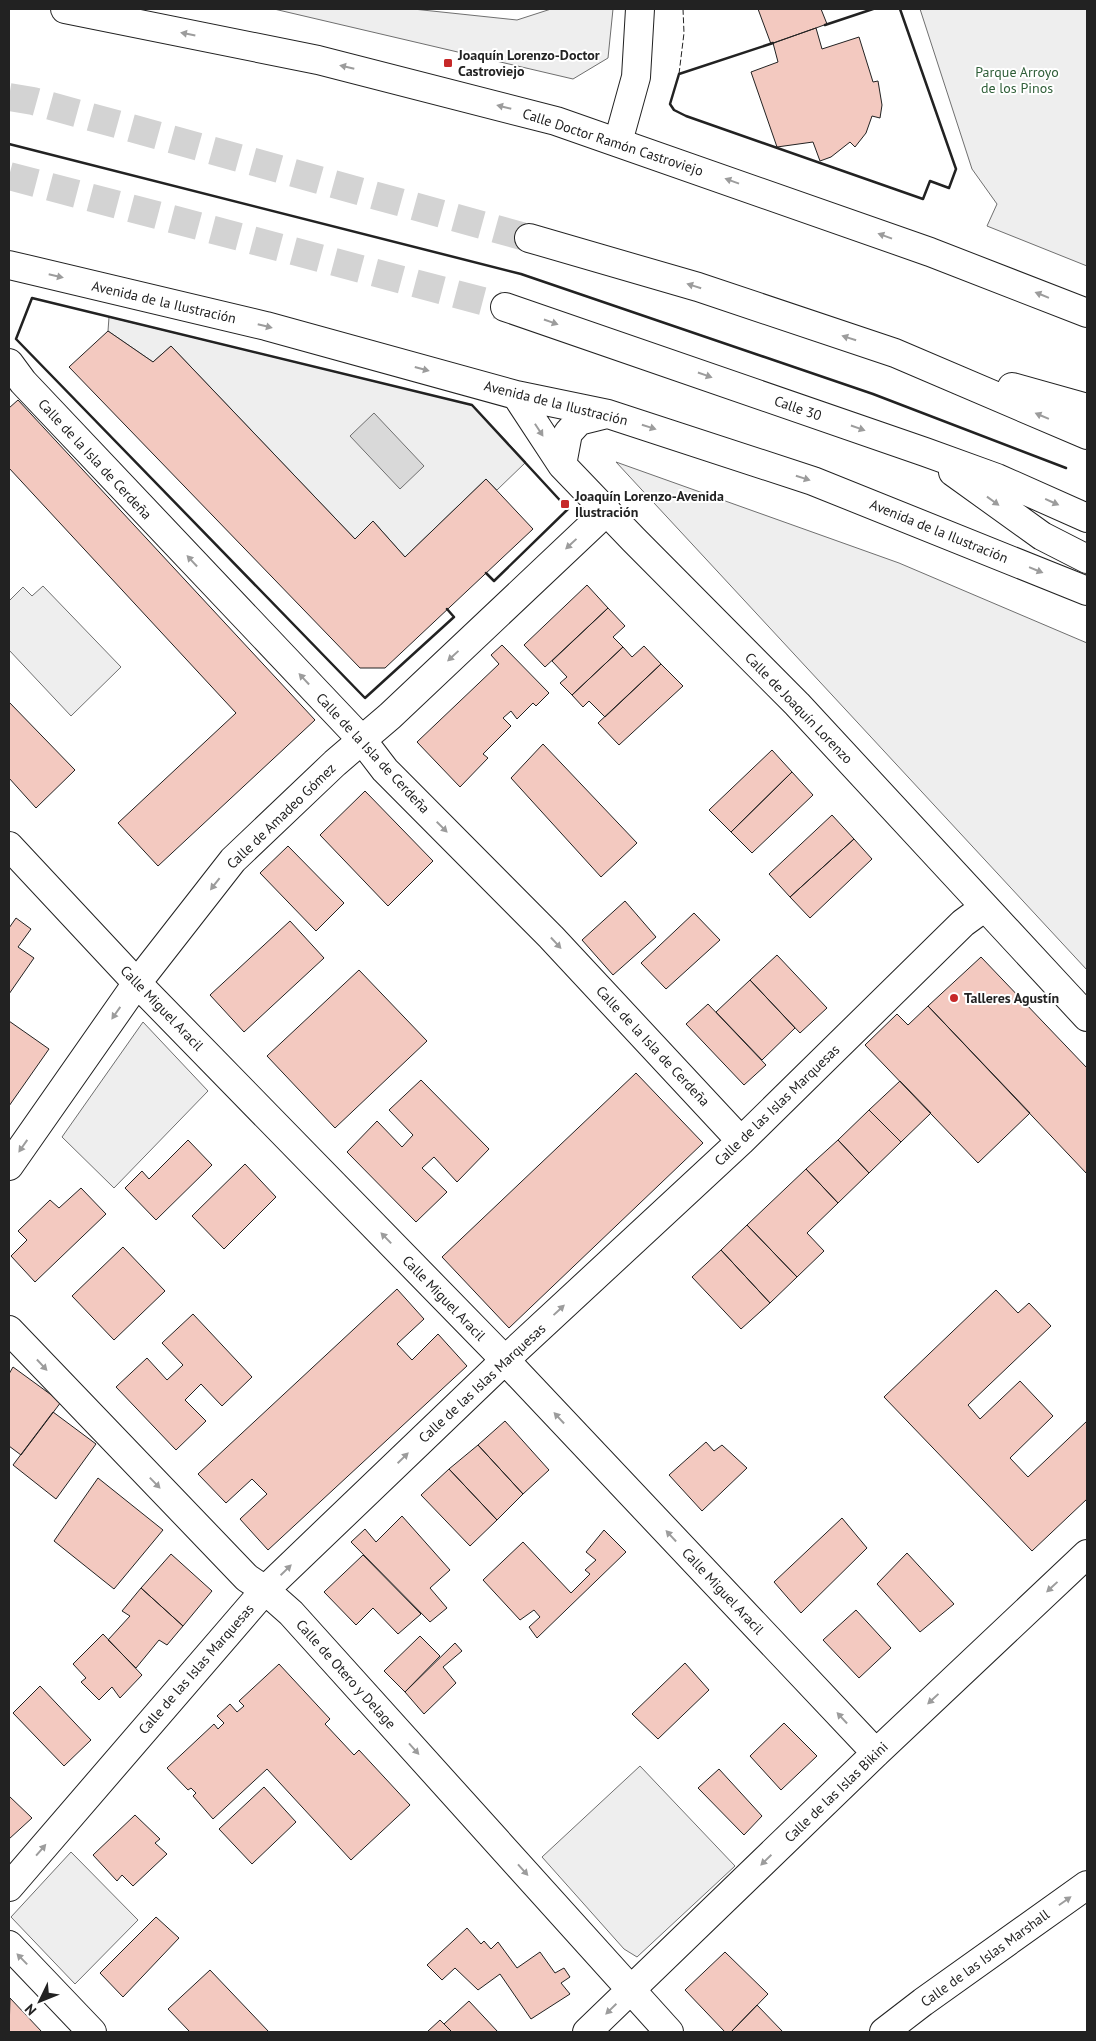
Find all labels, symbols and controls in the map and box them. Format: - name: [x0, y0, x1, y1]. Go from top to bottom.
- one-way arrow: [179, 29, 195, 37]
- place label: Joaquín Lorenzo-Doctor Castroviejo: [457, 46, 600, 80]
- marker: Joaquín Lorenzo-Doctor Castroviejo: [442, 57, 454, 69]
- one-way arrow: [339, 63, 354, 71]
- park label: Parque Arroyo de los Pinos: [975, 63, 1059, 97]
- one-way arrow: [497, 103, 512, 111]
- street label: Calle Doctor Ramón Castroviejo: [520, 104, 706, 180]
- one-way arrow: [724, 177, 739, 184]
- one-way arrow: [877, 232, 892, 239]
- one-way arrow: [49, 272, 64, 280]
- street label: Avenida de la Ilustración: [90, 277, 238, 327]
- one-way arrow: [687, 282, 702, 290]
- one-way arrow: [1035, 290, 1049, 298]
- one-way arrow: [544, 319, 559, 327]
- one-way arrow: [258, 322, 273, 330]
- one-way arrow: [841, 333, 856, 341]
- one-way arrow: [415, 365, 430, 373]
- one-way arrow: [697, 372, 712, 380]
- street label: Avenida de la Ilustración: [482, 376, 630, 430]
- street label: Calle 30: [772, 392, 824, 425]
- street label: Calle de la Isla de Cerdeña: [34, 395, 156, 523]
- one-way arrow: [1035, 411, 1049, 419]
- one-way arrow: [535, 423, 544, 437]
- one-way arrow: [641, 424, 656, 431]
- one-way arrow: [851, 425, 866, 433]
- one-way arrow: [796, 474, 811, 482]
- place label: Joaquín Lorenzo-Avenida Ilustración: [574, 487, 724, 521]
- street label: Avenida de la Ilustración: [867, 495, 1011, 567]
- one-way arrow: [986, 496, 1000, 506]
- marker: Joaquín Lorenzo-Avenida Ilustración: [559, 498, 571, 510]
- one-way arrow: [1045, 499, 1059, 507]
- one-way arrow: [565, 538, 577, 550]
- one-way arrow: [186, 556, 198, 568]
- one-way arrow: [1028, 566, 1043, 574]
- street label: Calle de Joaquín Lorenzo: [741, 649, 857, 767]
- one-way arrow: [447, 650, 459, 662]
- one-way arrow: [298, 674, 310, 686]
- street label: Calle de la Isla de Cerdeña: [312, 689, 434, 817]
- street label: Calle de Amadeo Gómez: [223, 759, 339, 873]
- one-way arrow: [436, 821, 448, 833]
- one-way arrow: [209, 877, 220, 890]
- one-way arrow: [550, 936, 562, 948]
- street label: Calle Miguel Aracil: [117, 961, 207, 1055]
- street label: Calle de la Isla de Cerdeña: [592, 982, 714, 1110]
- place label: Talleres Agustín: [964, 989, 1059, 1007]
- marker: Talleres Agustín: [948, 992, 960, 1004]
- one-way arrow: [111, 1006, 121, 1020]
- street label: Calle de las Islas Marquesas: [711, 1040, 843, 1170]
- one-way arrow: [18, 1139, 28, 1153]
- one-way arrow: [380, 1232, 392, 1244]
- street label: Calle Miguel Aracil: [399, 1251, 489, 1345]
- one-way arrow: [553, 1304, 565, 1316]
- street label: Calle de las Islas Marquesas: [415, 1319, 549, 1447]
- one-way arrow: [36, 1359, 48, 1371]
- one-way arrow: [553, 1412, 565, 1424]
- one-way arrow: [397, 1452, 409, 1464]
- one-way arrow: [149, 1476, 161, 1488]
- one-way arrow: [665, 1530, 677, 1542]
- street label: Calle Miguel Aracil: [678, 1544, 768, 1638]
- one-way arrow: [279, 1564, 291, 1576]
- one-way arrow: [1046, 1581, 1058, 1593]
- street label: Calle de las Islas Marquesas: [134, 1600, 258, 1738]
- street label: Calle de Otero y Delage: [292, 1616, 400, 1732]
- one-way arrow: [928, 1693, 940, 1705]
- one-way arrow: [836, 1712, 848, 1724]
- street label: Calle de las Islas Bikini: [780, 1738, 892, 1846]
- one-way arrow: [408, 1742, 420, 1754]
- one-way arrow: [35, 1844, 46, 1857]
- one-way arrow: [760, 1854, 772, 1866]
- one-way arrow: [517, 1863, 529, 1875]
- one-way arrow: [1058, 1896, 1072, 1906]
- street label: Calle de las Islas Marshall: [917, 1905, 1053, 2011]
- one-way arrow: [16, 1953, 28, 1965]
- north arrow: [15, 1976, 65, 2026]
- text: N: [21, 2000, 40, 2019]
- one-way arrow: [605, 2003, 617, 2015]

